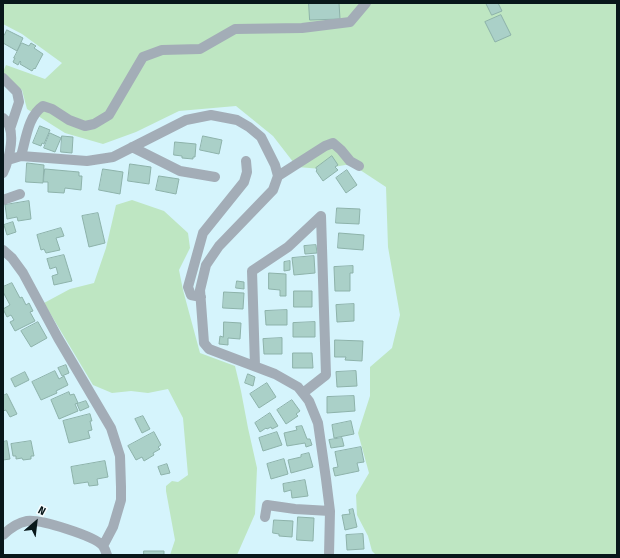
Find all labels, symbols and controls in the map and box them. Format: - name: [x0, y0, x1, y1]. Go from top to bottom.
- north arrow: [16, 502, 56, 542]
- text: N: [36, 504, 48, 518]

